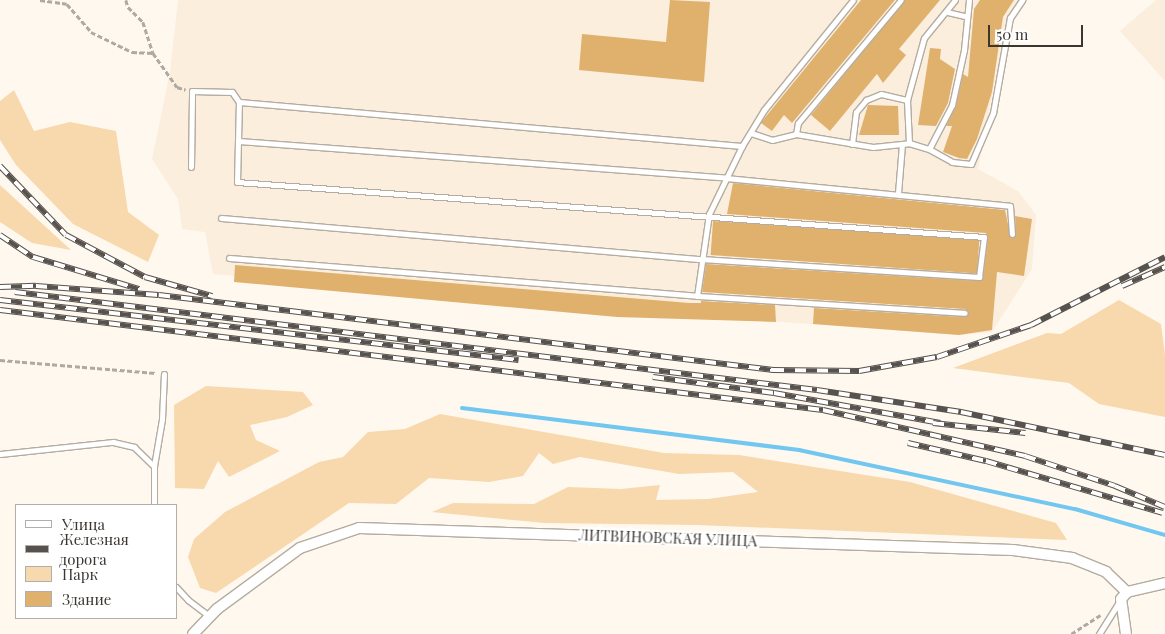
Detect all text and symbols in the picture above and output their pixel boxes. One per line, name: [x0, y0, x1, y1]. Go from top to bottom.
scale bar: [990, 15, 1085, 47]
text: 50 m: [996, 24, 1028, 44]
legend: [15, 504, 178, 619]
text: Улица: [62, 514, 105, 534]
street label: ЛИТВИНОВСКАЯ УЛИЦА: [578, 526, 758, 550]
text: Железная дорога: [59, 529, 129, 569]
text: Парк: [62, 564, 98, 584]
text: Здание: [62, 589, 111, 609]

